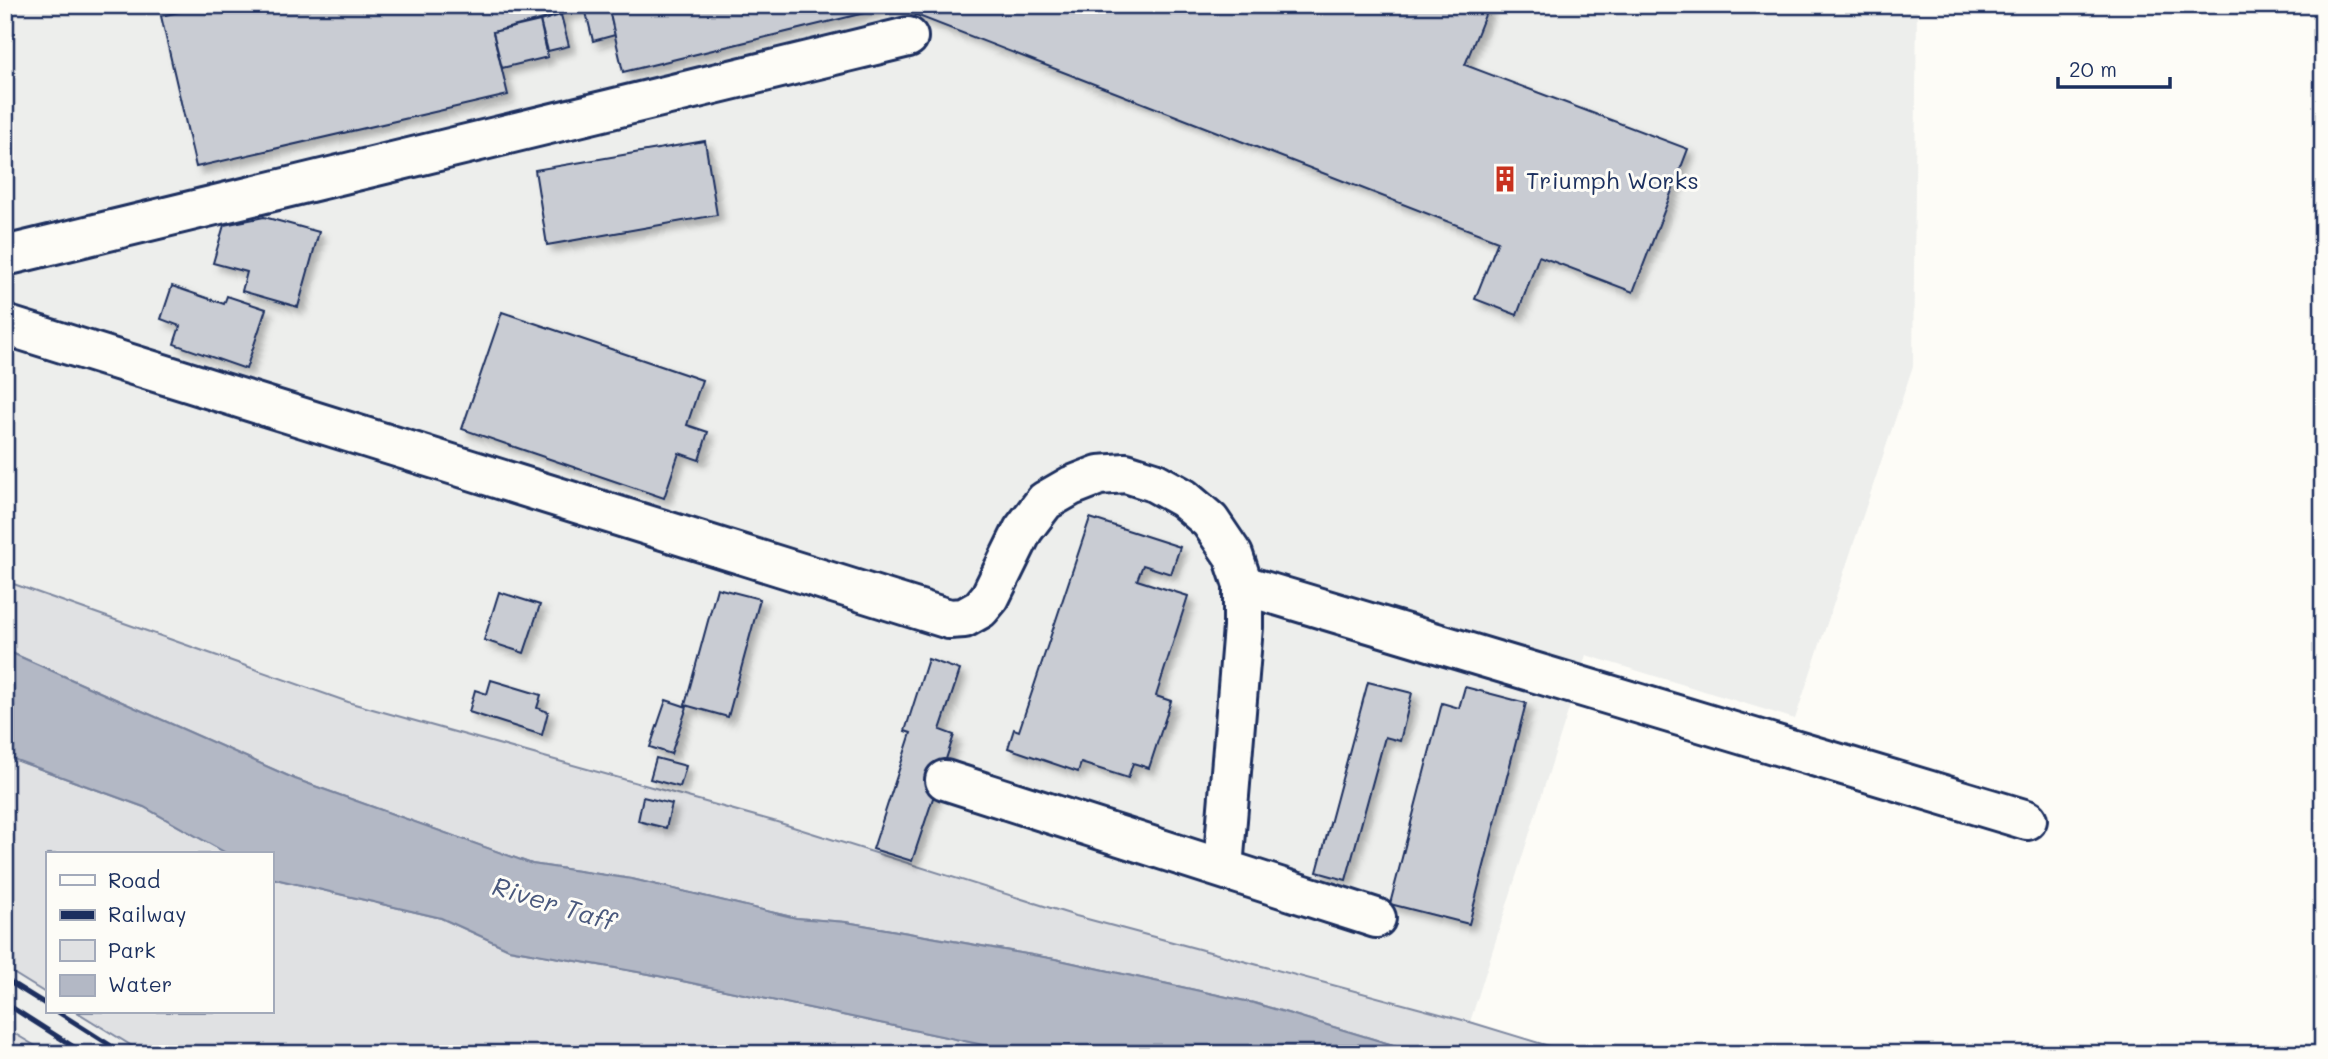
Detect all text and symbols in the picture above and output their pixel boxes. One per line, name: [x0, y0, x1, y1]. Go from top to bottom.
scale bar: [2058, 46, 2170, 90]
text: 20 m: [2069, 55, 2117, 82]
building icon: Triumph Works: [1490, 164, 1520, 194]
place label: Triumph Works: [1526, 164, 1699, 195]
legend: [46, 852, 273, 1014]
text: Road: [108, 866, 160, 893]
water label: River Taff: [488, 868, 622, 939]
text: Railway: [108, 900, 187, 927]
text: Park: [108, 936, 156, 963]
text: Water: [108, 970, 172, 997]

